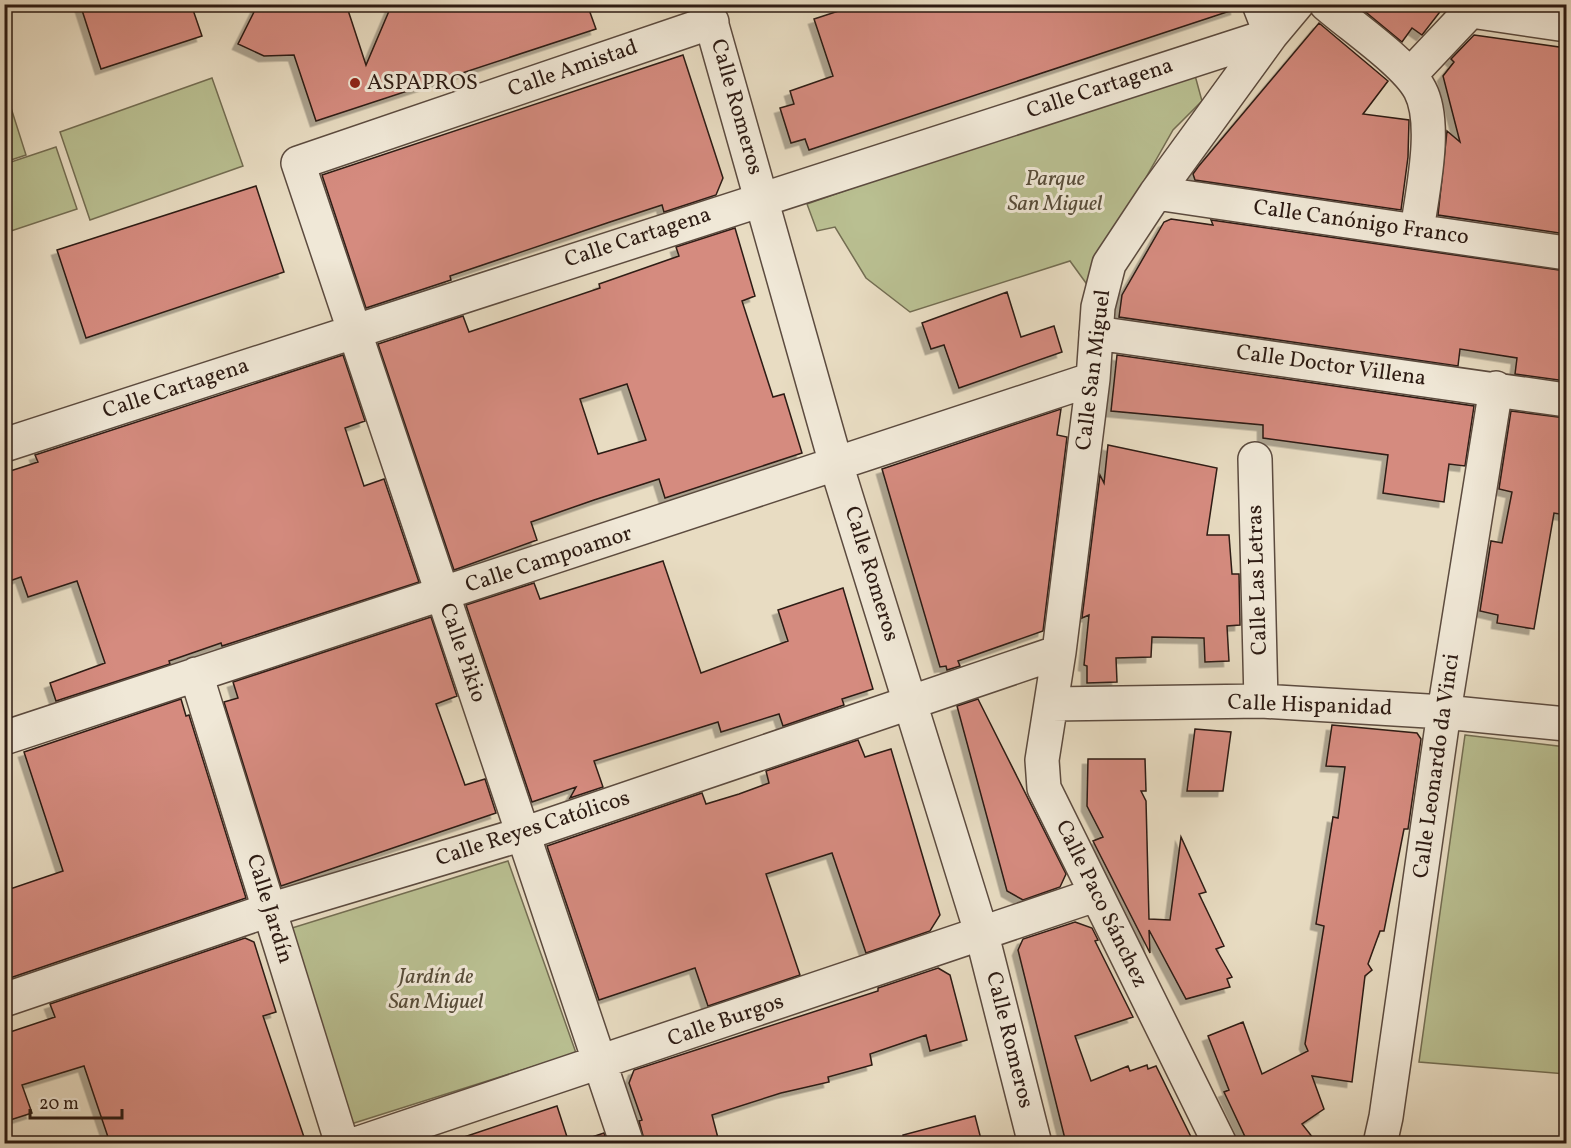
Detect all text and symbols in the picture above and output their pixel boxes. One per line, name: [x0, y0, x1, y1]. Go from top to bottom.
street label: Calle Amistad: [504, 32, 642, 106]
street label: Calle Romeros: [702, 36, 770, 178]
street label: Calle Cartagena: [1023, 51, 1177, 127]
place label: ASPAPROS: [367, 68, 478, 99]
marker: ASPAPROS: [348, 76, 362, 90]
park label: Parque San Miguel: [1007, 164, 1103, 220]
street label: Calle Canónigo Franco: [1251, 193, 1471, 253]
street label: Calle Cartagena: [561, 200, 715, 276]
street label: Calle San Miguel: [1069, 288, 1119, 452]
street label: Calle Doctor Villena: [1234, 337, 1428, 395]
street label: Calle Cartagena: [99, 351, 253, 427]
street label: Calle Romeros: [836, 503, 906, 645]
street label: Calle Las Letras: [1240, 504, 1276, 656]
street label: Calle Campoamor: [462, 518, 636, 602]
street label: Calle Pikio: [431, 599, 493, 707]
street label: Calle Leonardo da Vinci: [1406, 652, 1468, 880]
street label: Calle Hispanidad: [1227, 688, 1393, 724]
street label: Calle Reyes Católicos: [432, 783, 634, 875]
street label: Calle Paco Sánchez: [1047, 815, 1155, 993]
street label: Calle Jardín: [238, 850, 300, 968]
park label: Jardín de San Miguel: [388, 962, 484, 1018]
street label: Calle Romeros: [977, 968, 1041, 1112]
street label: Calle Burgos: [664, 987, 788, 1055]
scale bar: [30, 1082, 122, 1120]
text: 20 m: [39, 1092, 79, 1117]

